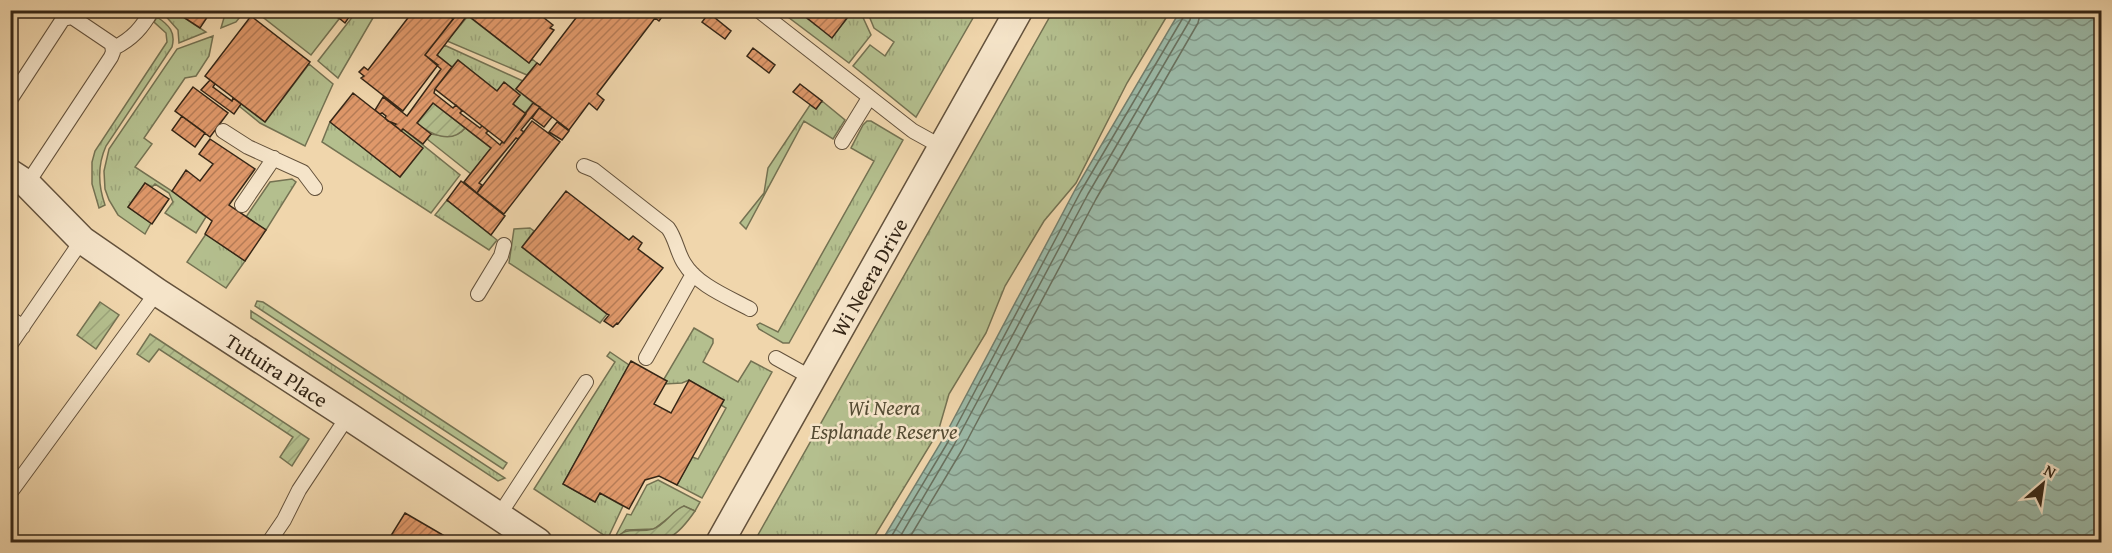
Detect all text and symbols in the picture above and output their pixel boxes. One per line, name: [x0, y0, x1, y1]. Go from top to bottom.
street label: Wi Neera Drive: [823, 212, 915, 342]
street label: Tutuira Place: [219, 325, 335, 415]
park label: Wi Neera Esplanade Reserve: [810, 392, 957, 447]
north arrow: [2013, 454, 2073, 514]
text: N: [2040, 458, 2061, 484]

